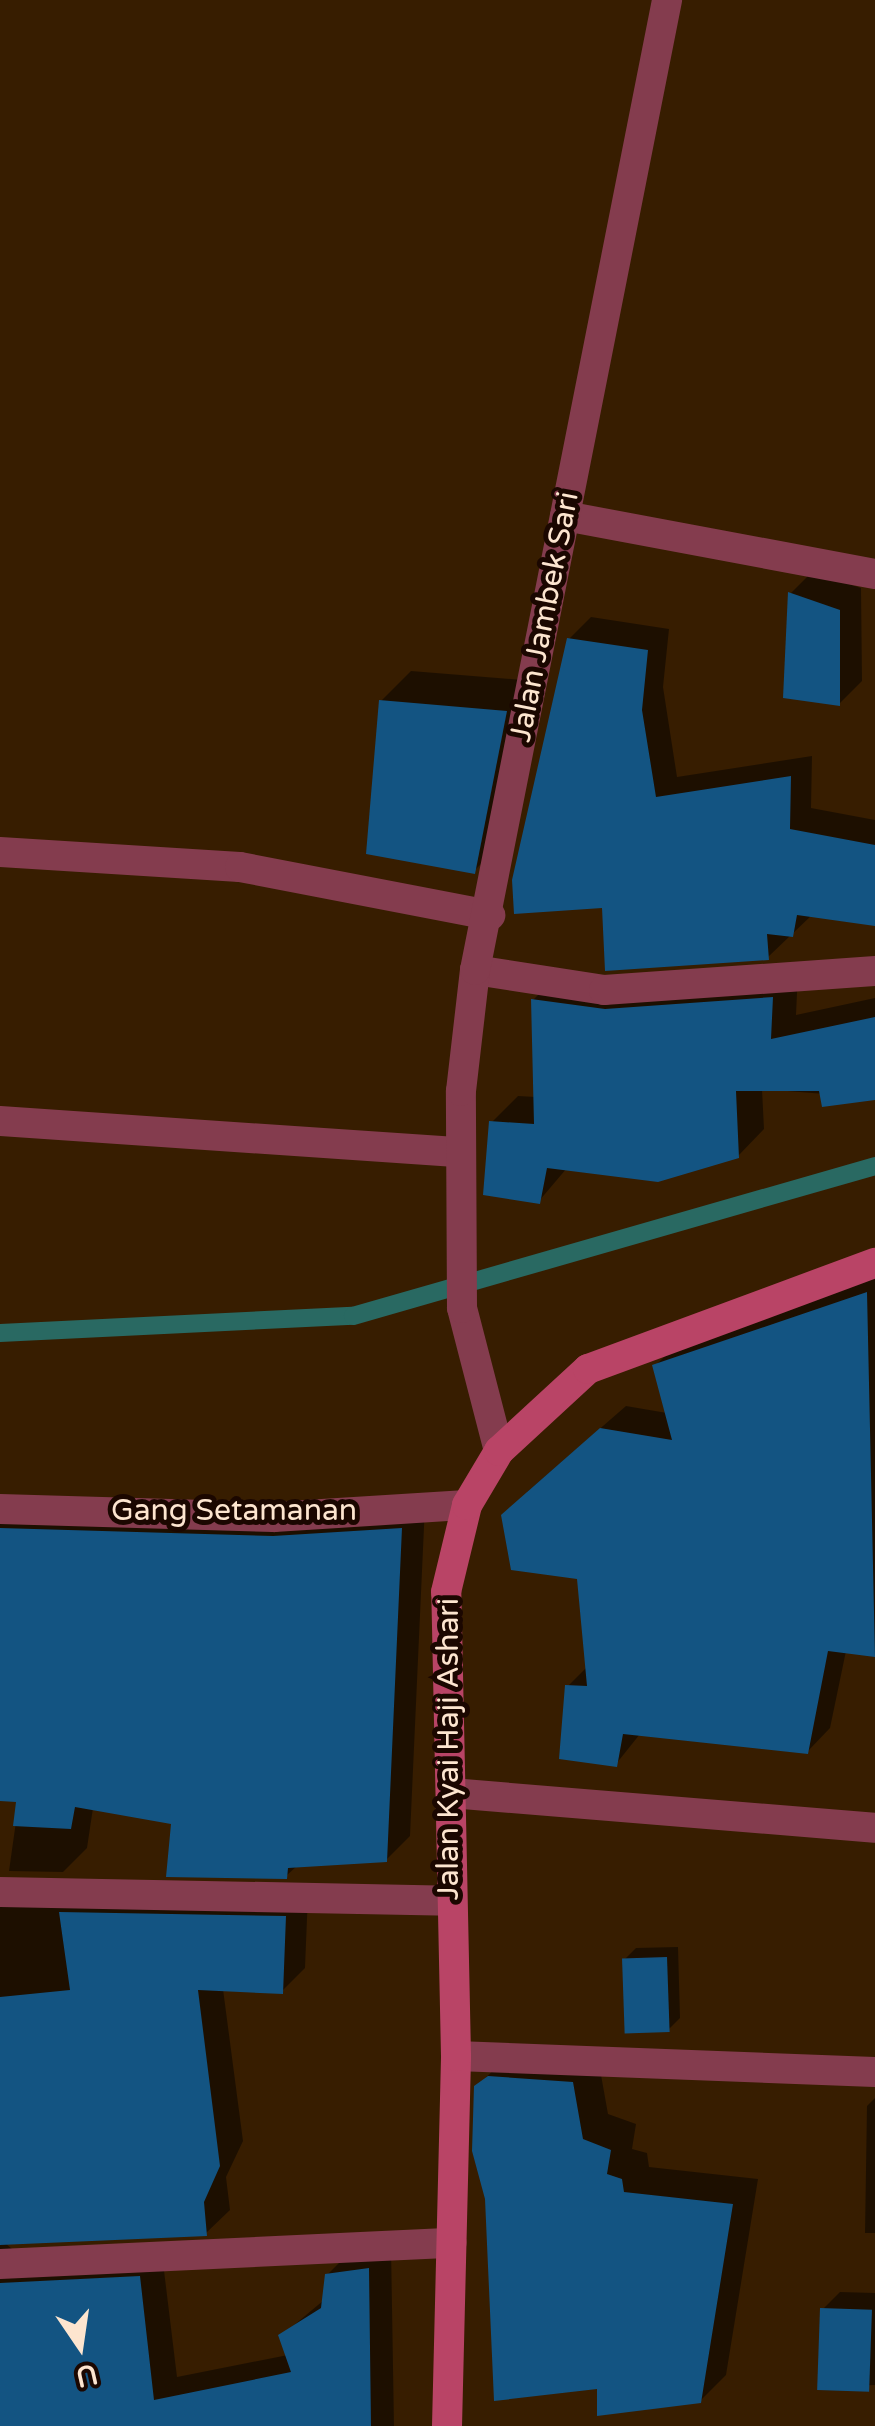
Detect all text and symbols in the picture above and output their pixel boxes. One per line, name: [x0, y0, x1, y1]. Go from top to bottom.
street label: Jalan Jambek Sari: [503, 489, 587, 745]
street label: Gang Setamanan: [111, 1493, 357, 1529]
street label: Jalan Kyai Haji Ashari: [431, 1598, 467, 1900]
north arrow: [30, 2296, 130, 2396]
text: U: [73, 2356, 101, 2394]

